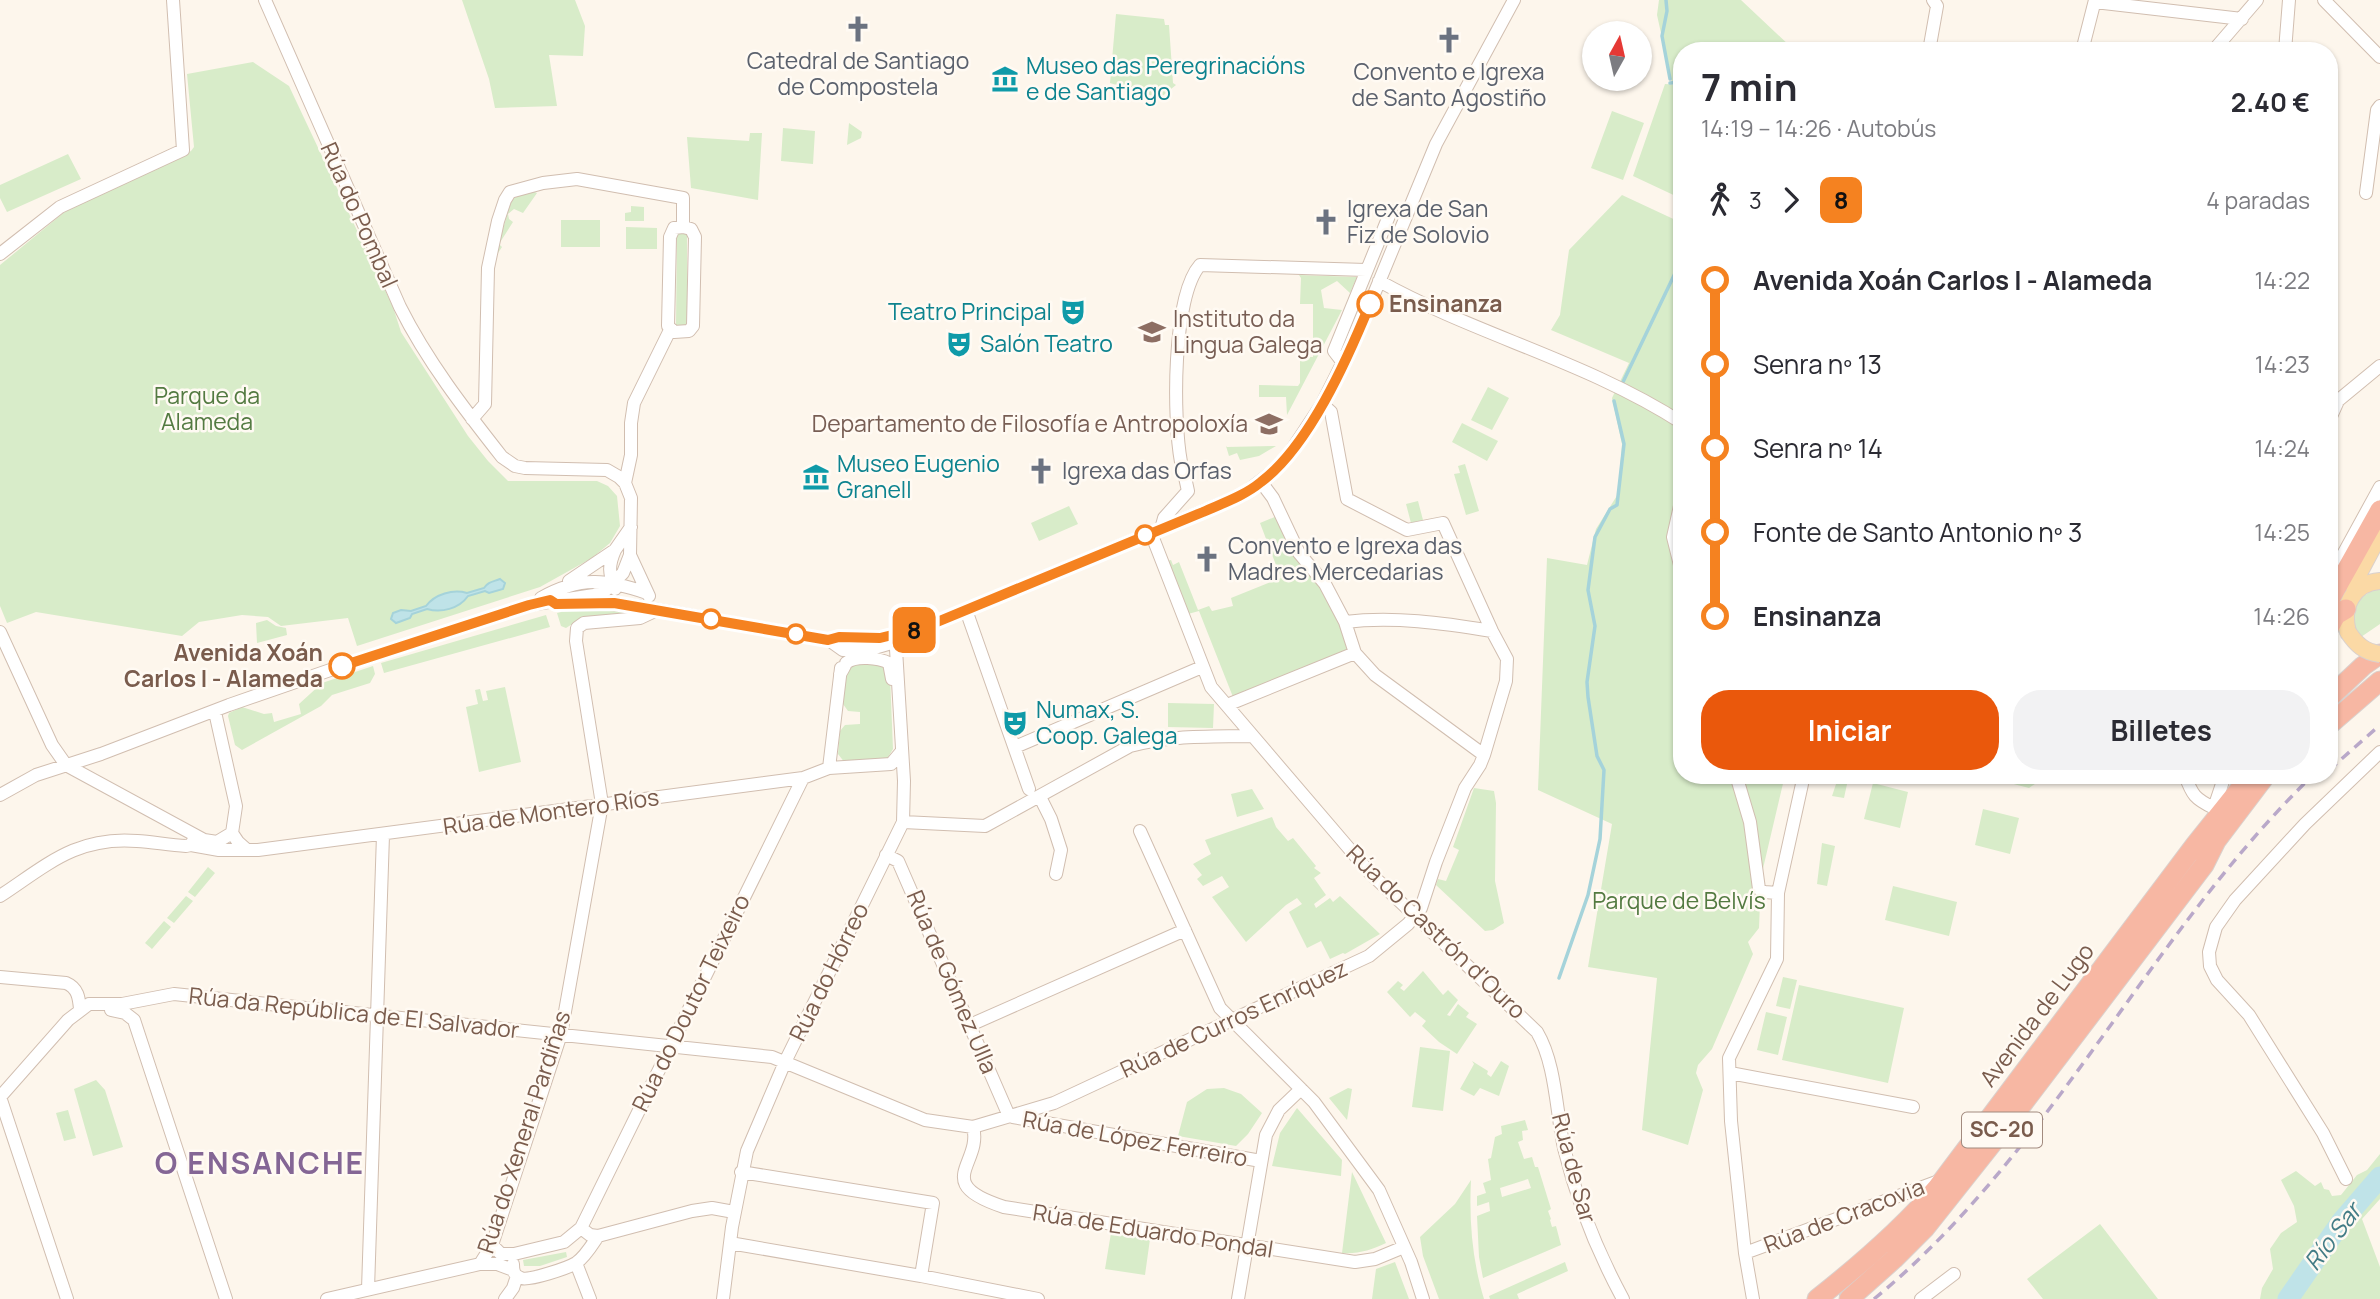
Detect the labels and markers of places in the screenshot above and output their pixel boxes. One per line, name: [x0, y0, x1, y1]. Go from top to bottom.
church icon: Catedral de Santiago de Compostela: [843, 14, 873, 44]
church icon: Convento e Igrexa de Santo Agostiño: [1434, 25, 1464, 55]
place label: Catedral de Santiago de Compostela: [747, 44, 969, 102]
place label: Museo das Peregrinacións e de Santiago: [1026, 49, 1305, 107]
place label: Convento e Igrexa de Santo Agostiño: [1352, 55, 1546, 113]
museum icon: Museo das Peregrinacións e de Santiago: [990, 64, 1020, 94]
place label: Igrexa de San Fiz de Solovio: [1347, 192, 1489, 250]
church icon: Igrexa de San Fiz de Solovio: [1311, 207, 1341, 237]
place label: Ensinanza: [1389, 287, 1503, 319]
marker: Ensinanza: [1357, 291, 1383, 317]
place label: Teatro Principal: [888, 295, 1052, 327]
theatre icon: Teatro Principal: [1058, 297, 1088, 327]
place label: Instituto da Lingua Galega: [1173, 302, 1323, 360]
school or university icon: Instituto da Lingua Galega: [1137, 317, 1167, 347]
place label: Salón Teatro: [980, 327, 1113, 359]
theatre icon: Salón Teatro: [944, 329, 974, 359]
place label: Departamento de Filosofía e Antropoloxía: [812, 407, 1248, 439]
school or university icon: Departamento de Filosofía e Antropoloxía: [1254, 409, 1284, 439]
place label: Museo Eugenio Granell: [837, 447, 1000, 505]
place label: Igrexa das Orfas: [1062, 454, 1232, 486]
church icon: Igrexa das Orfas: [1026, 456, 1056, 486]
museum icon: Museo Eugenio Granell: [801, 462, 831, 492]
unlabelled marker: [1135, 525, 1155, 545]
place label: Convento e Igrexa das Madres Mercedarias: [1228, 529, 1462, 587]
church icon: Convento e Igrexa das Madres Mercedarias: [1192, 544, 1222, 574]
unlabelled marker: [701, 609, 721, 629]
unlabelled marker: [786, 624, 806, 644]
place label: Avenida Xoán Carlos I - Alameda: [124, 636, 323, 694]
marker: Avenida Xoán Carlos I - Alameda: [329, 653, 355, 679]
place label: Numax, S. Coop. Galega: [1036, 693, 1177, 751]
theatre icon: Numax, S. Coop. Galega: [1000, 708, 1030, 738]

